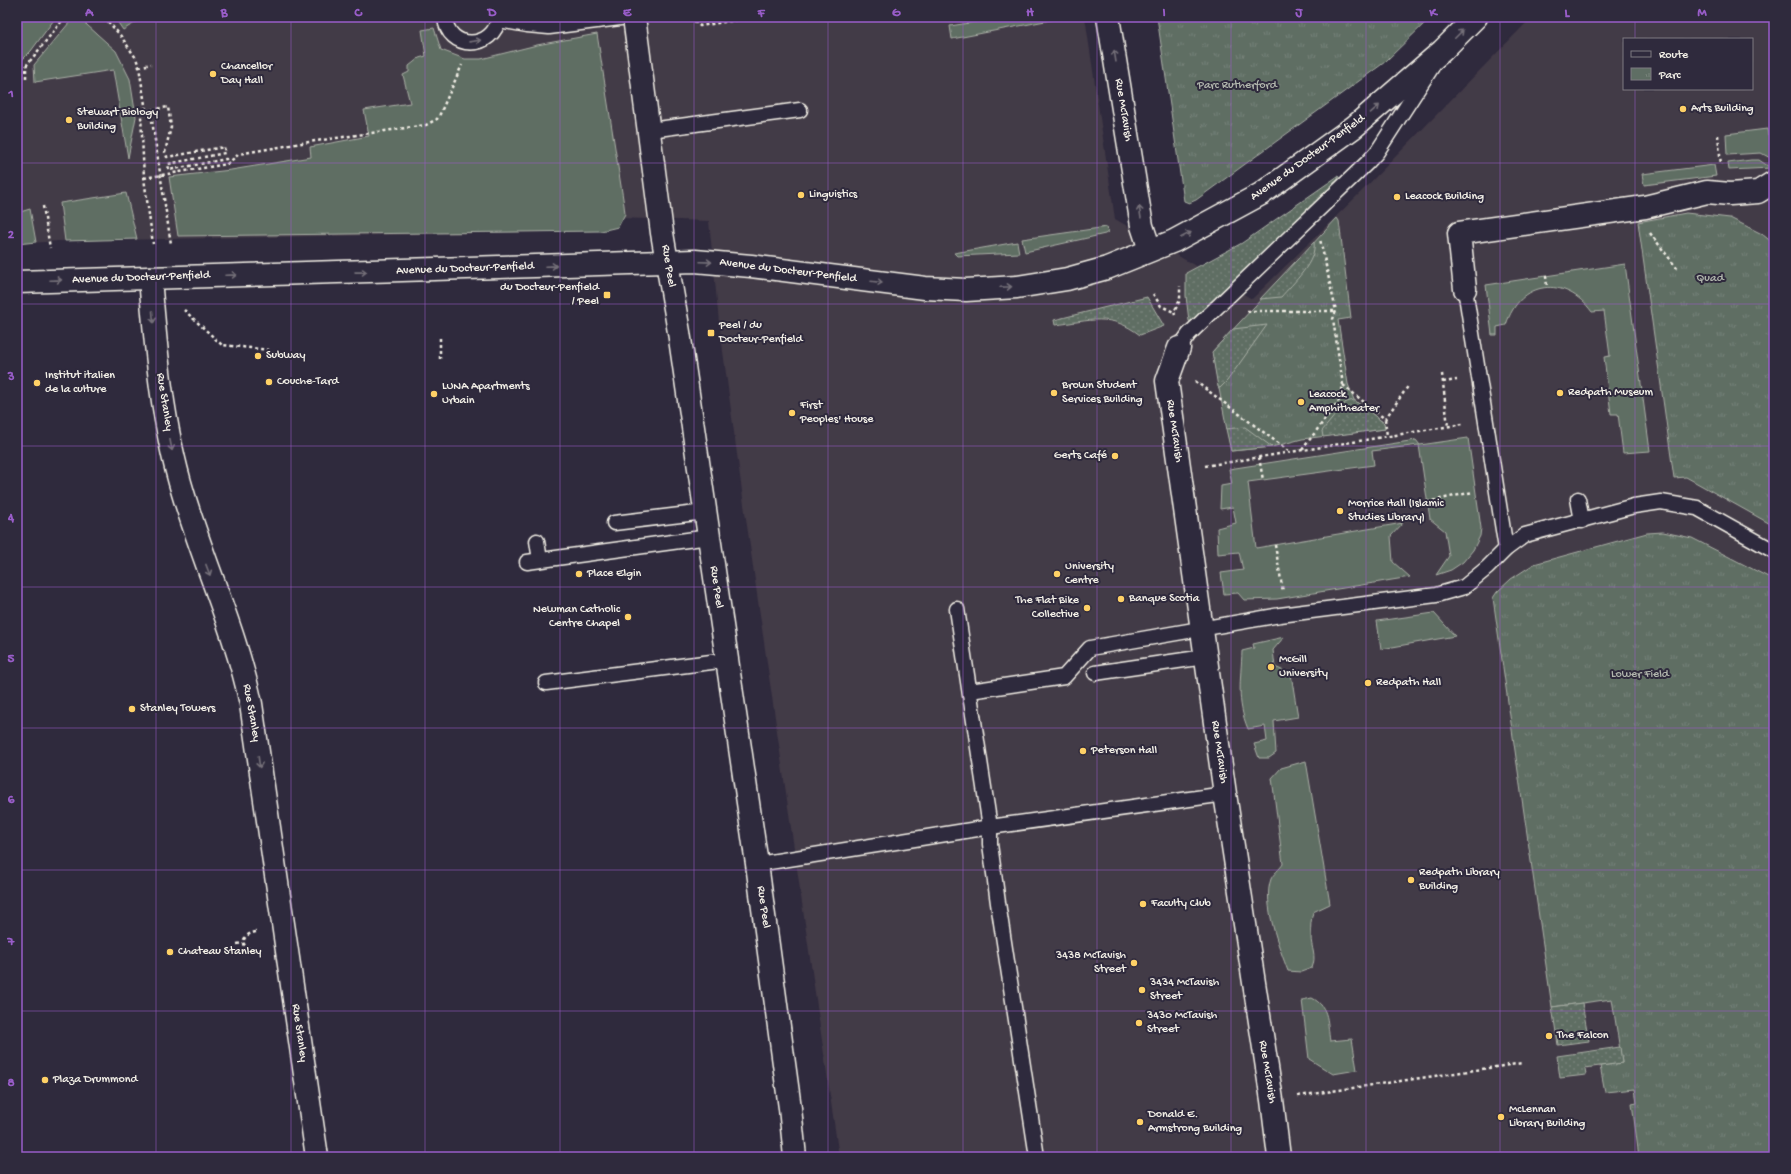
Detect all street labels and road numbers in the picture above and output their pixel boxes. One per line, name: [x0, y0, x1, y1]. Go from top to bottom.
street label: Rue McTavish: [1111, 78, 1135, 143]
street label: Avenue du Docteur-Penfield: [1248, 111, 1369, 204]
street label: Rue Peel: [658, 244, 678, 288]
street label: Avenue du Docteur-Penfield: [719, 256, 858, 286]
street label: Avenue du Docteur-Penfield: [396, 260, 535, 278]
street label: Avenue du Docteur-Penfield: [72, 269, 211, 287]
street label: Rue Stanley: [153, 372, 176, 432]
street label: Rue McTavish: [1163, 399, 1185, 464]
street label: Rue Peel: [706, 565, 726, 609]
street label: Rue Stanley: [239, 683, 263, 743]
street label: Rue McTavish: [1208, 720, 1230, 785]
street label: Rue Peel: [753, 885, 773, 929]
street label: Rue Stanley: [288, 1003, 310, 1063]
street label: Rue McTavish: [1255, 1040, 1279, 1105]

